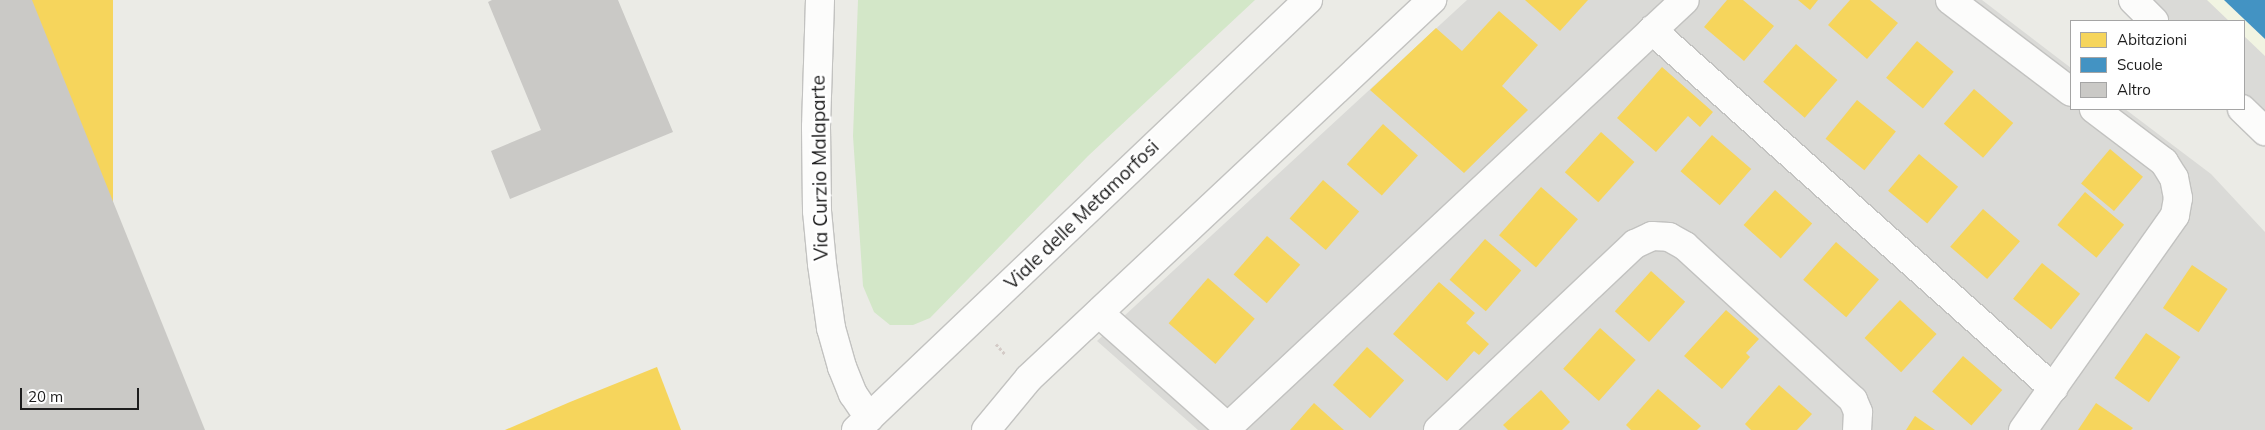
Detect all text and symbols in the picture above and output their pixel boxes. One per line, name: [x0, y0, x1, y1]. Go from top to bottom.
legend: [2070, 20, 2245, 110]
text: Abitazioni: [2117, 30, 2187, 49]
text: Scuole: [2117, 55, 2163, 74]
street label: Via Curzio Malaparte: [807, 75, 833, 261]
text: Altro: [2117, 80, 2151, 99]
street label: Viale delle Metamorfosi: [1000, 135, 1164, 295]
scale bar: [22, 378, 141, 410]
text: 20 m: [28, 387, 63, 406]

